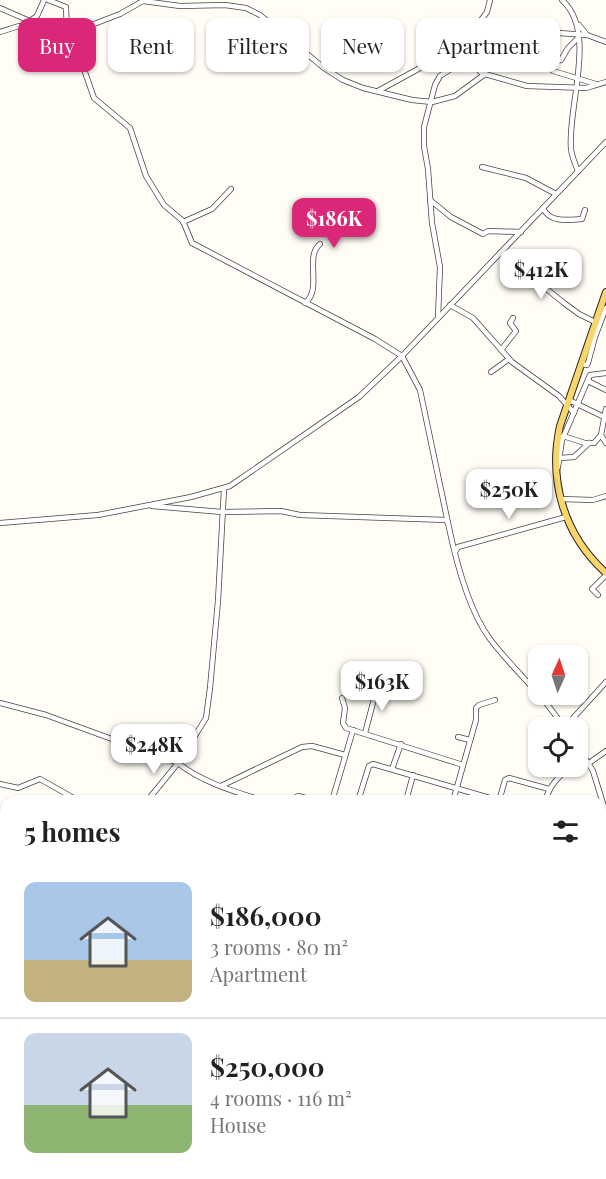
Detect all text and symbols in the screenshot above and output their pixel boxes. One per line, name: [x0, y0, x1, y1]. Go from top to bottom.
chip: Buy: [18, 18, 96, 72]
chip: Rent: [108, 18, 194, 72]
chip: Filters: [206, 18, 309, 72]
chip: New: [321, 18, 404, 72]
chip: Apartment: [416, 18, 560, 72]
pin: $186K: [292, 198, 376, 249]
text: $186K: [306, 204, 362, 231]
pin: $412K: [499, 249, 583, 300]
text: $412K: [514, 255, 568, 282]
pin: $250K: [467, 469, 551, 520]
text: $250K: [480, 475, 538, 502]
north arrow: [528, 645, 588, 705]
map controls: [528, 645, 588, 777]
pin: $163K: [340, 661, 424, 712]
text: $163K: [355, 667, 409, 694]
button: locate: [528, 717, 588, 777]
pin: $248K: [112, 724, 196, 775]
text: $248K: [125, 730, 183, 757]
text: 5 homes: [24, 814, 120, 849]
icon: filters: [549, 815, 582, 848]
text: $186,000: [210, 898, 321, 933]
icon: home: [72, 906, 144, 978]
text: 3 rooms · 80 m²: [210, 933, 348, 960]
text: Apartment: [210, 960, 307, 987]
text: $250,000: [210, 1049, 325, 1084]
icon: home: [72, 1057, 144, 1129]
text: 4 rooms · 116 m²: [210, 1084, 352, 1111]
text: House: [210, 1111, 266, 1138]

